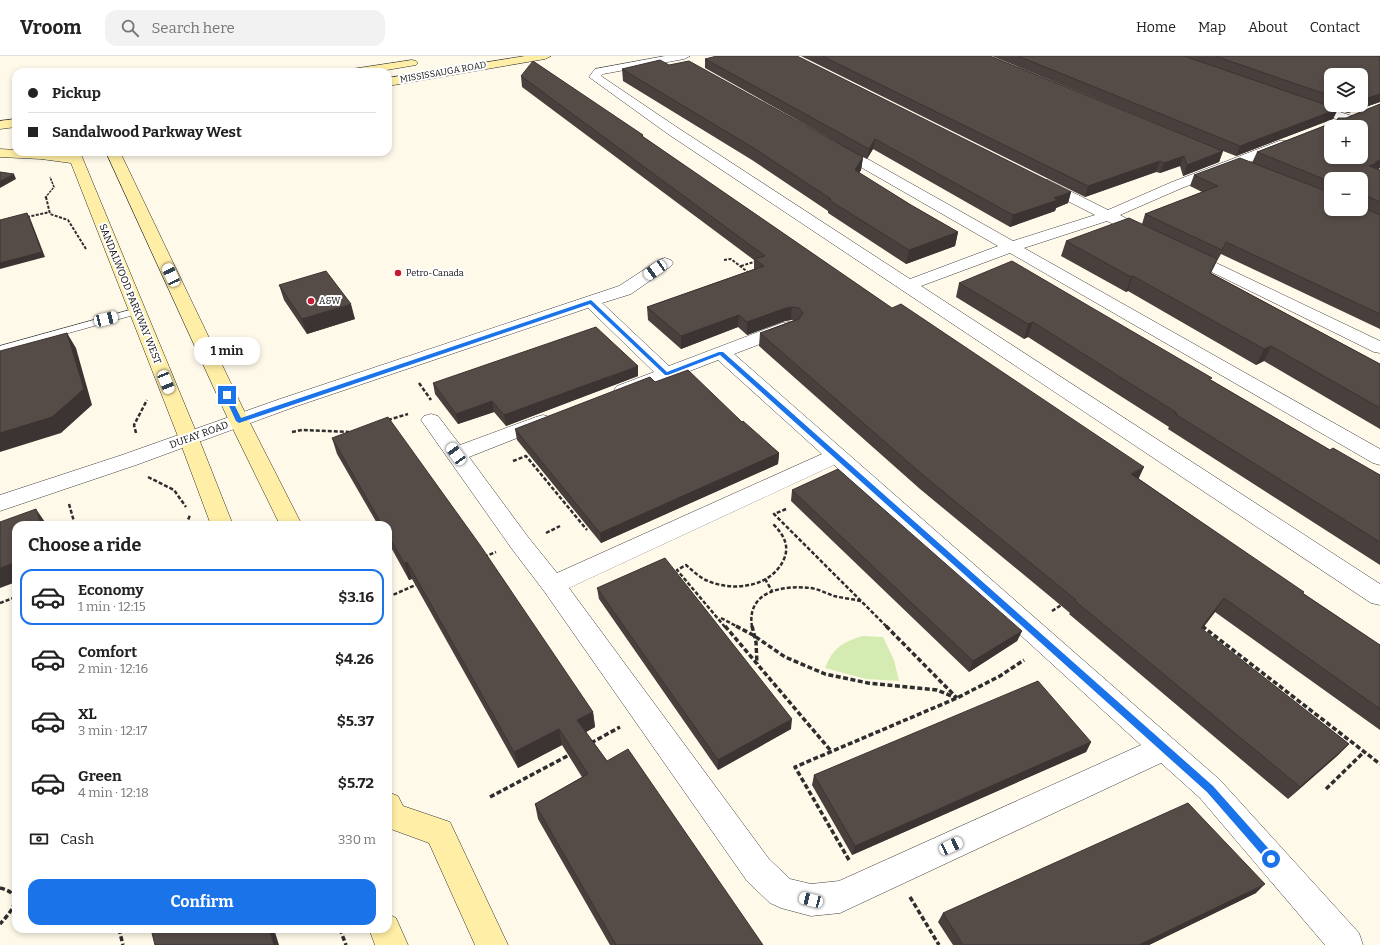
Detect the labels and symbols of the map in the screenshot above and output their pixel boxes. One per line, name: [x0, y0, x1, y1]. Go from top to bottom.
street label: MISSISSAUGA ROAD: [399, 59, 487, 85]
street label: SANDALWOOD PARKWAY WEST: [96, 222, 164, 366]
car: [642, 258, 668, 282]
car: [160, 262, 182, 288]
marker: Petro-Canada: [393, 268, 403, 278]
place label: Petro-Canada: [406, 268, 464, 278]
marker: A&W: [306, 296, 316, 306]
place label: A&W: [319, 296, 341, 306]
car: [93, 310, 119, 328]
callout: 1 min: [194, 337, 260, 365]
car: [156, 369, 176, 395]
route end: [218, 386, 236, 404]
street label: DUFAY ROAD: [168, 419, 230, 451]
car: [444, 441, 468, 467]
car: [938, 835, 964, 857]
route start: [1262, 850, 1280, 868]
car: [798, 891, 824, 909]

